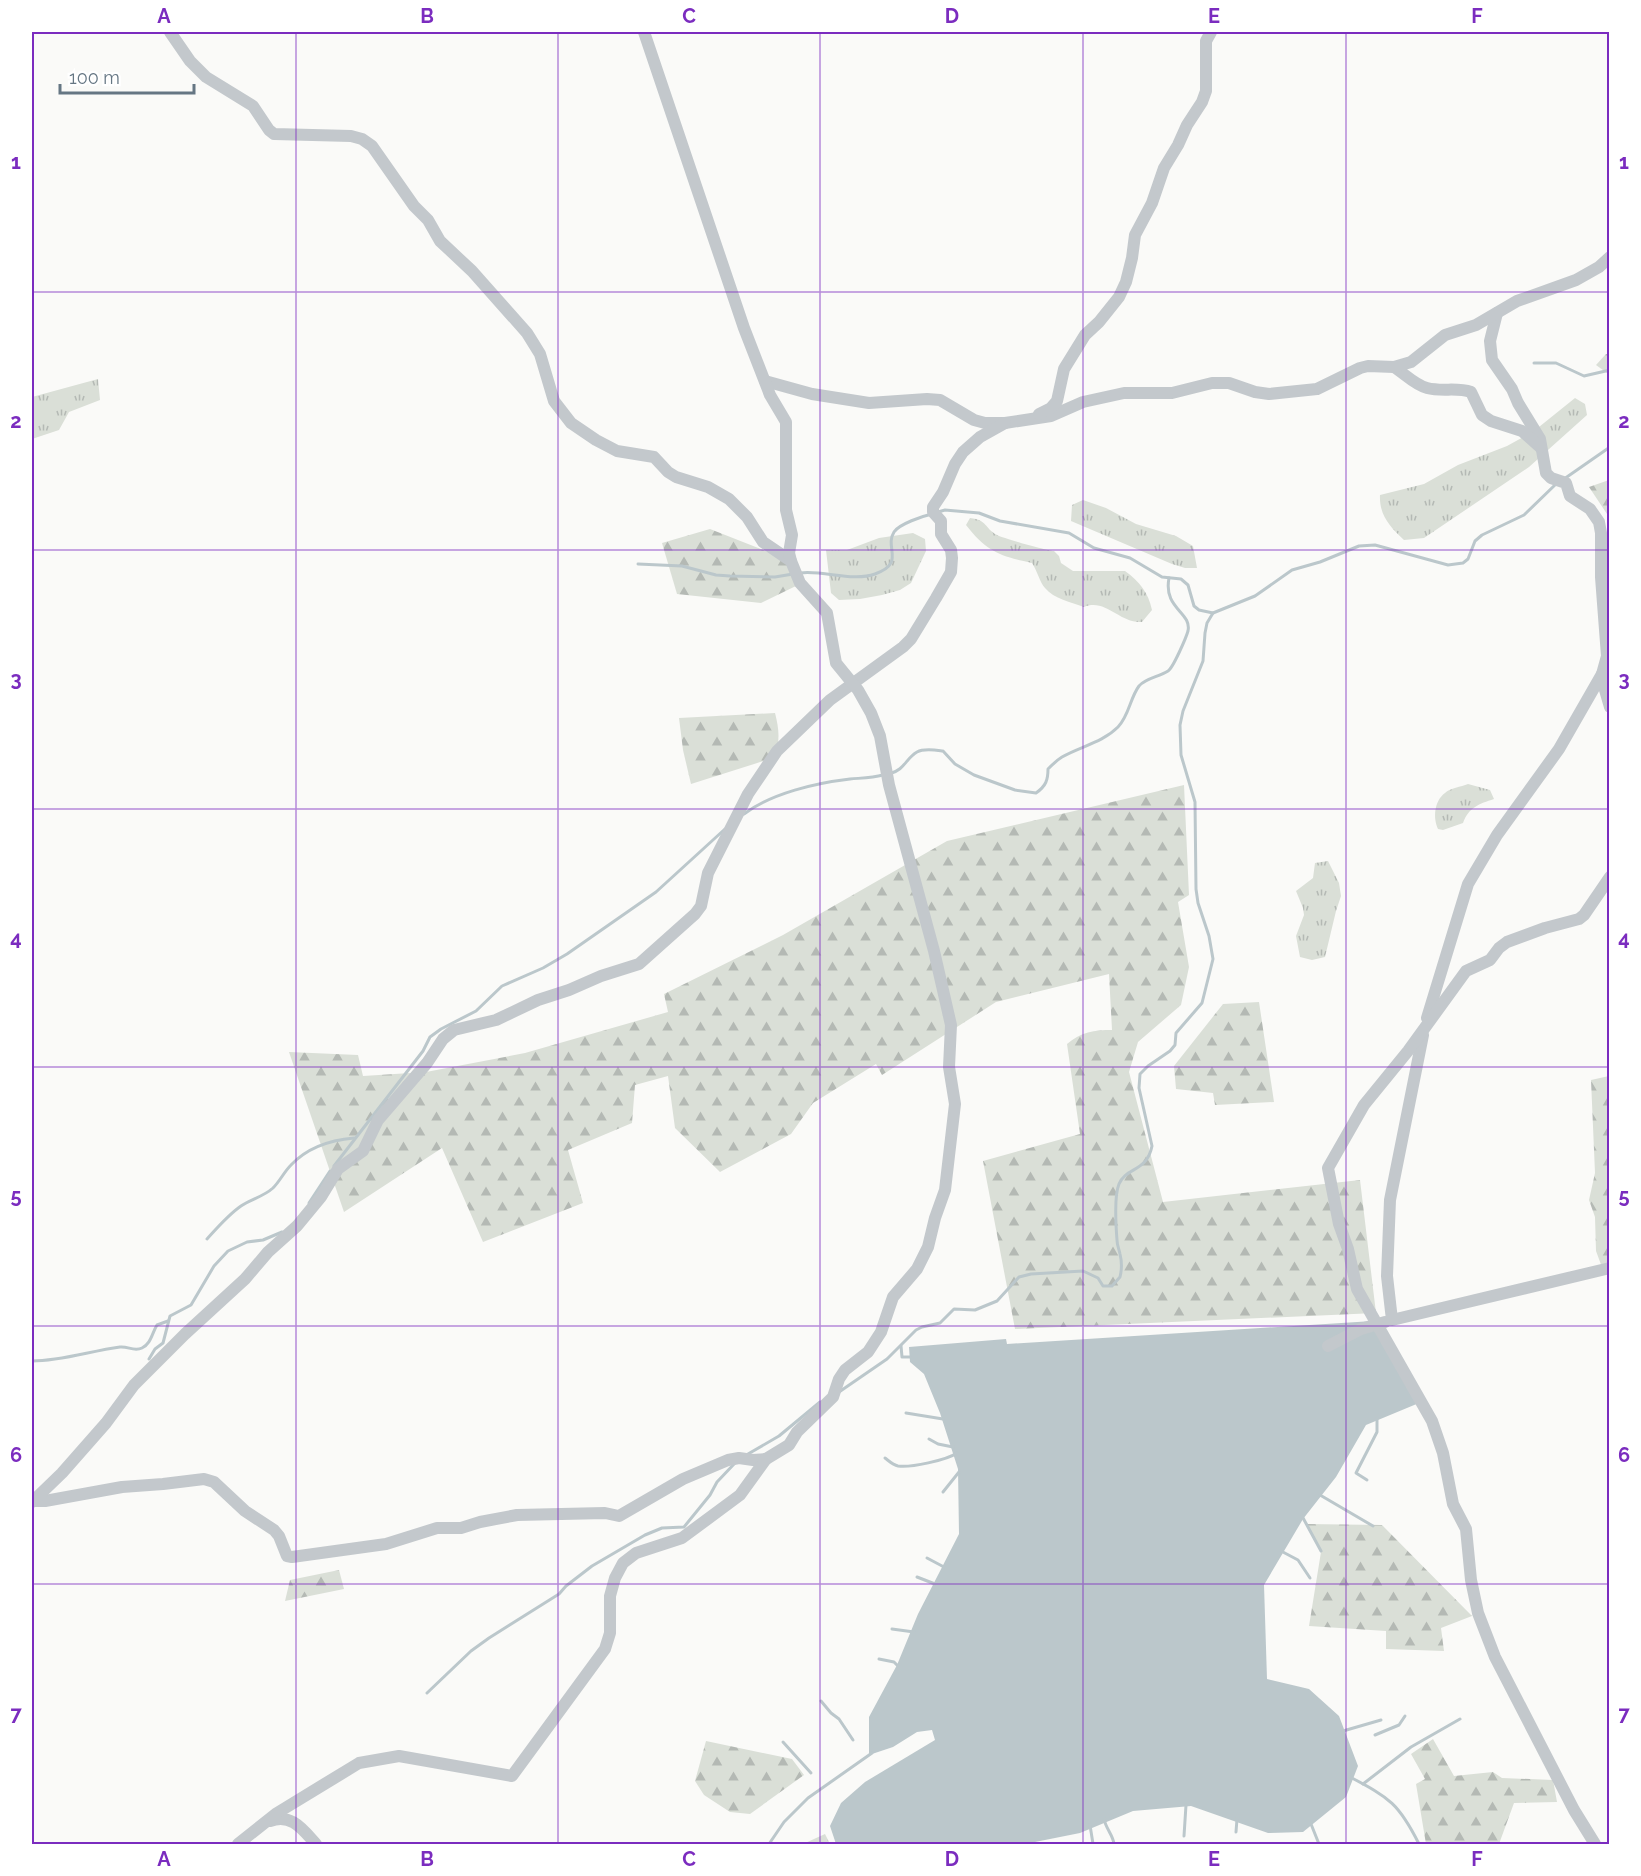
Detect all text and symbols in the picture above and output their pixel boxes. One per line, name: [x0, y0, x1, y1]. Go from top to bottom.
text: A: [157, 4, 171, 28]
text: B: [420, 4, 434, 28]
text: C: [682, 4, 696, 28]
text: D: [945, 4, 959, 28]
text: E: [1208, 4, 1220, 28]
text: F: [1471, 4, 1483, 28]
scale bar: [60, 57, 194, 95]
text: 100 m: [69, 67, 120, 88]
text: 1: [11, 150, 21, 174]
text: 1: [1619, 150, 1629, 174]
text: 2: [10, 409, 22, 433]
text: 2: [1618, 409, 1630, 433]
text: 3: [10, 667, 22, 691]
text: 3: [1618, 667, 1630, 691]
text: 4: [10, 926, 22, 950]
text: 4: [1618, 926, 1630, 950]
text: 5: [10, 1184, 22, 1208]
text: 5: [1618, 1184, 1630, 1208]
text: 6: [10, 1443, 22, 1467]
text: 6: [1618, 1443, 1630, 1467]
text: 7: [10, 1702, 22, 1726]
text: 7: [1618, 1702, 1630, 1726]
text: A: [157, 1847, 171, 1871]
text: B: [420, 1847, 434, 1871]
text: C: [682, 1847, 696, 1871]
text: D: [945, 1847, 959, 1871]
text: E: [1208, 1847, 1220, 1871]
text: F: [1471, 1847, 1483, 1871]

